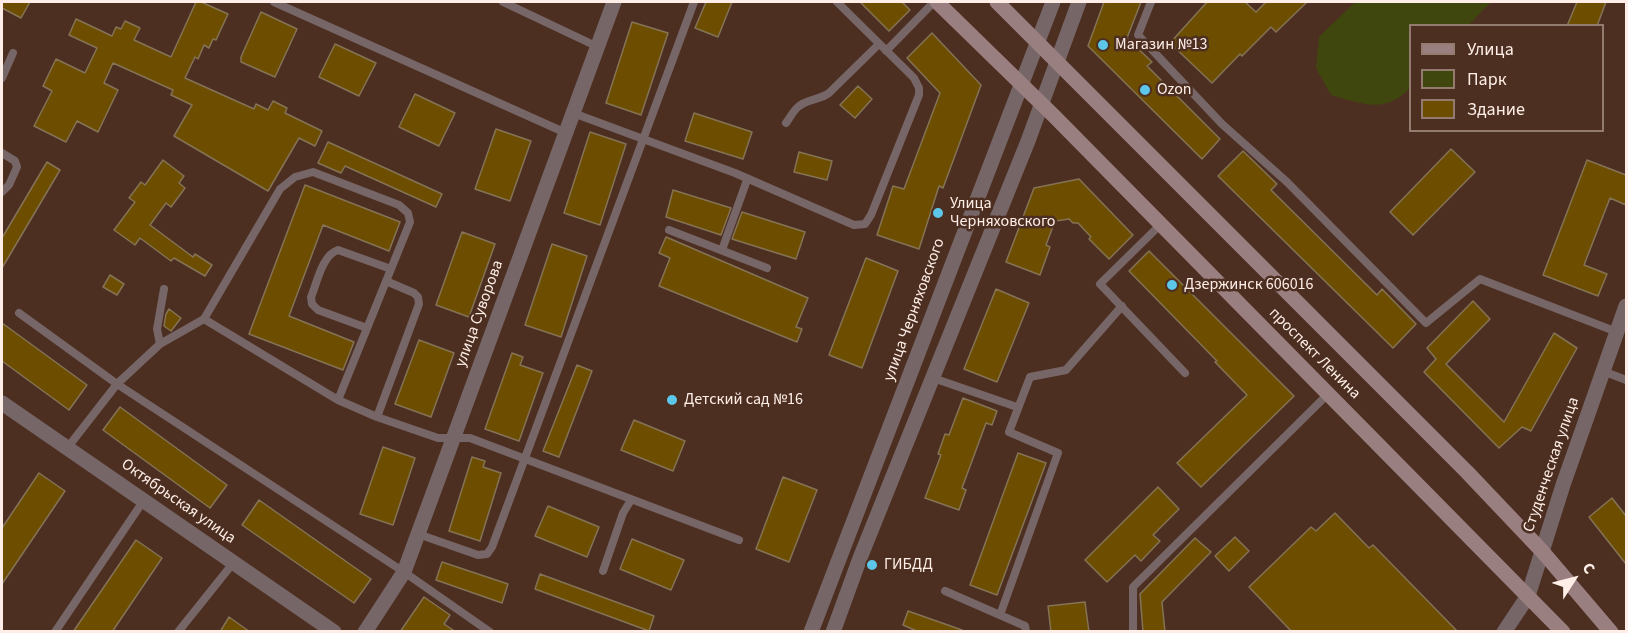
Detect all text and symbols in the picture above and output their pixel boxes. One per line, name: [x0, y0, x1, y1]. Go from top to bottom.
legend: [1409, 24, 1604, 132]
place label: Магазин №13: [1115, 35, 1208, 55]
text: Улица: [1467, 37, 1514, 62]
marker: Магазин №13: [1096, 38, 1110, 52]
text: Парк: [1467, 67, 1507, 92]
place label: Ozon: [1157, 80, 1192, 100]
marker: Ozon: [1138, 83, 1152, 97]
text: Здание: [1467, 97, 1525, 122]
place label: Улица Черняховского: [950, 194, 1055, 232]
marker: Улица Черняховского: [931, 206, 945, 220]
street label: улица Черняховского: [880, 236, 950, 384]
street label: улица Суворова: [452, 258, 508, 370]
place label: Дзержинск 606016: [1184, 275, 1313, 295]
marker: Дзержинск 606016: [1165, 278, 1179, 292]
street label: проспект Ленина: [1264, 304, 1364, 404]
place label: Детский сад №16: [684, 390, 803, 410]
marker: Детский сад №16: [665, 393, 679, 407]
street label: Студенческая улица: [1520, 395, 1584, 535]
street label: Октябрьская улица: [117, 455, 239, 549]
north arrow: [1544, 549, 1604, 609]
place label: ГИБДД: [884, 555, 933, 575]
marker: ГИБДД: [865, 558, 879, 572]
text: С: [1577, 558, 1600, 579]

